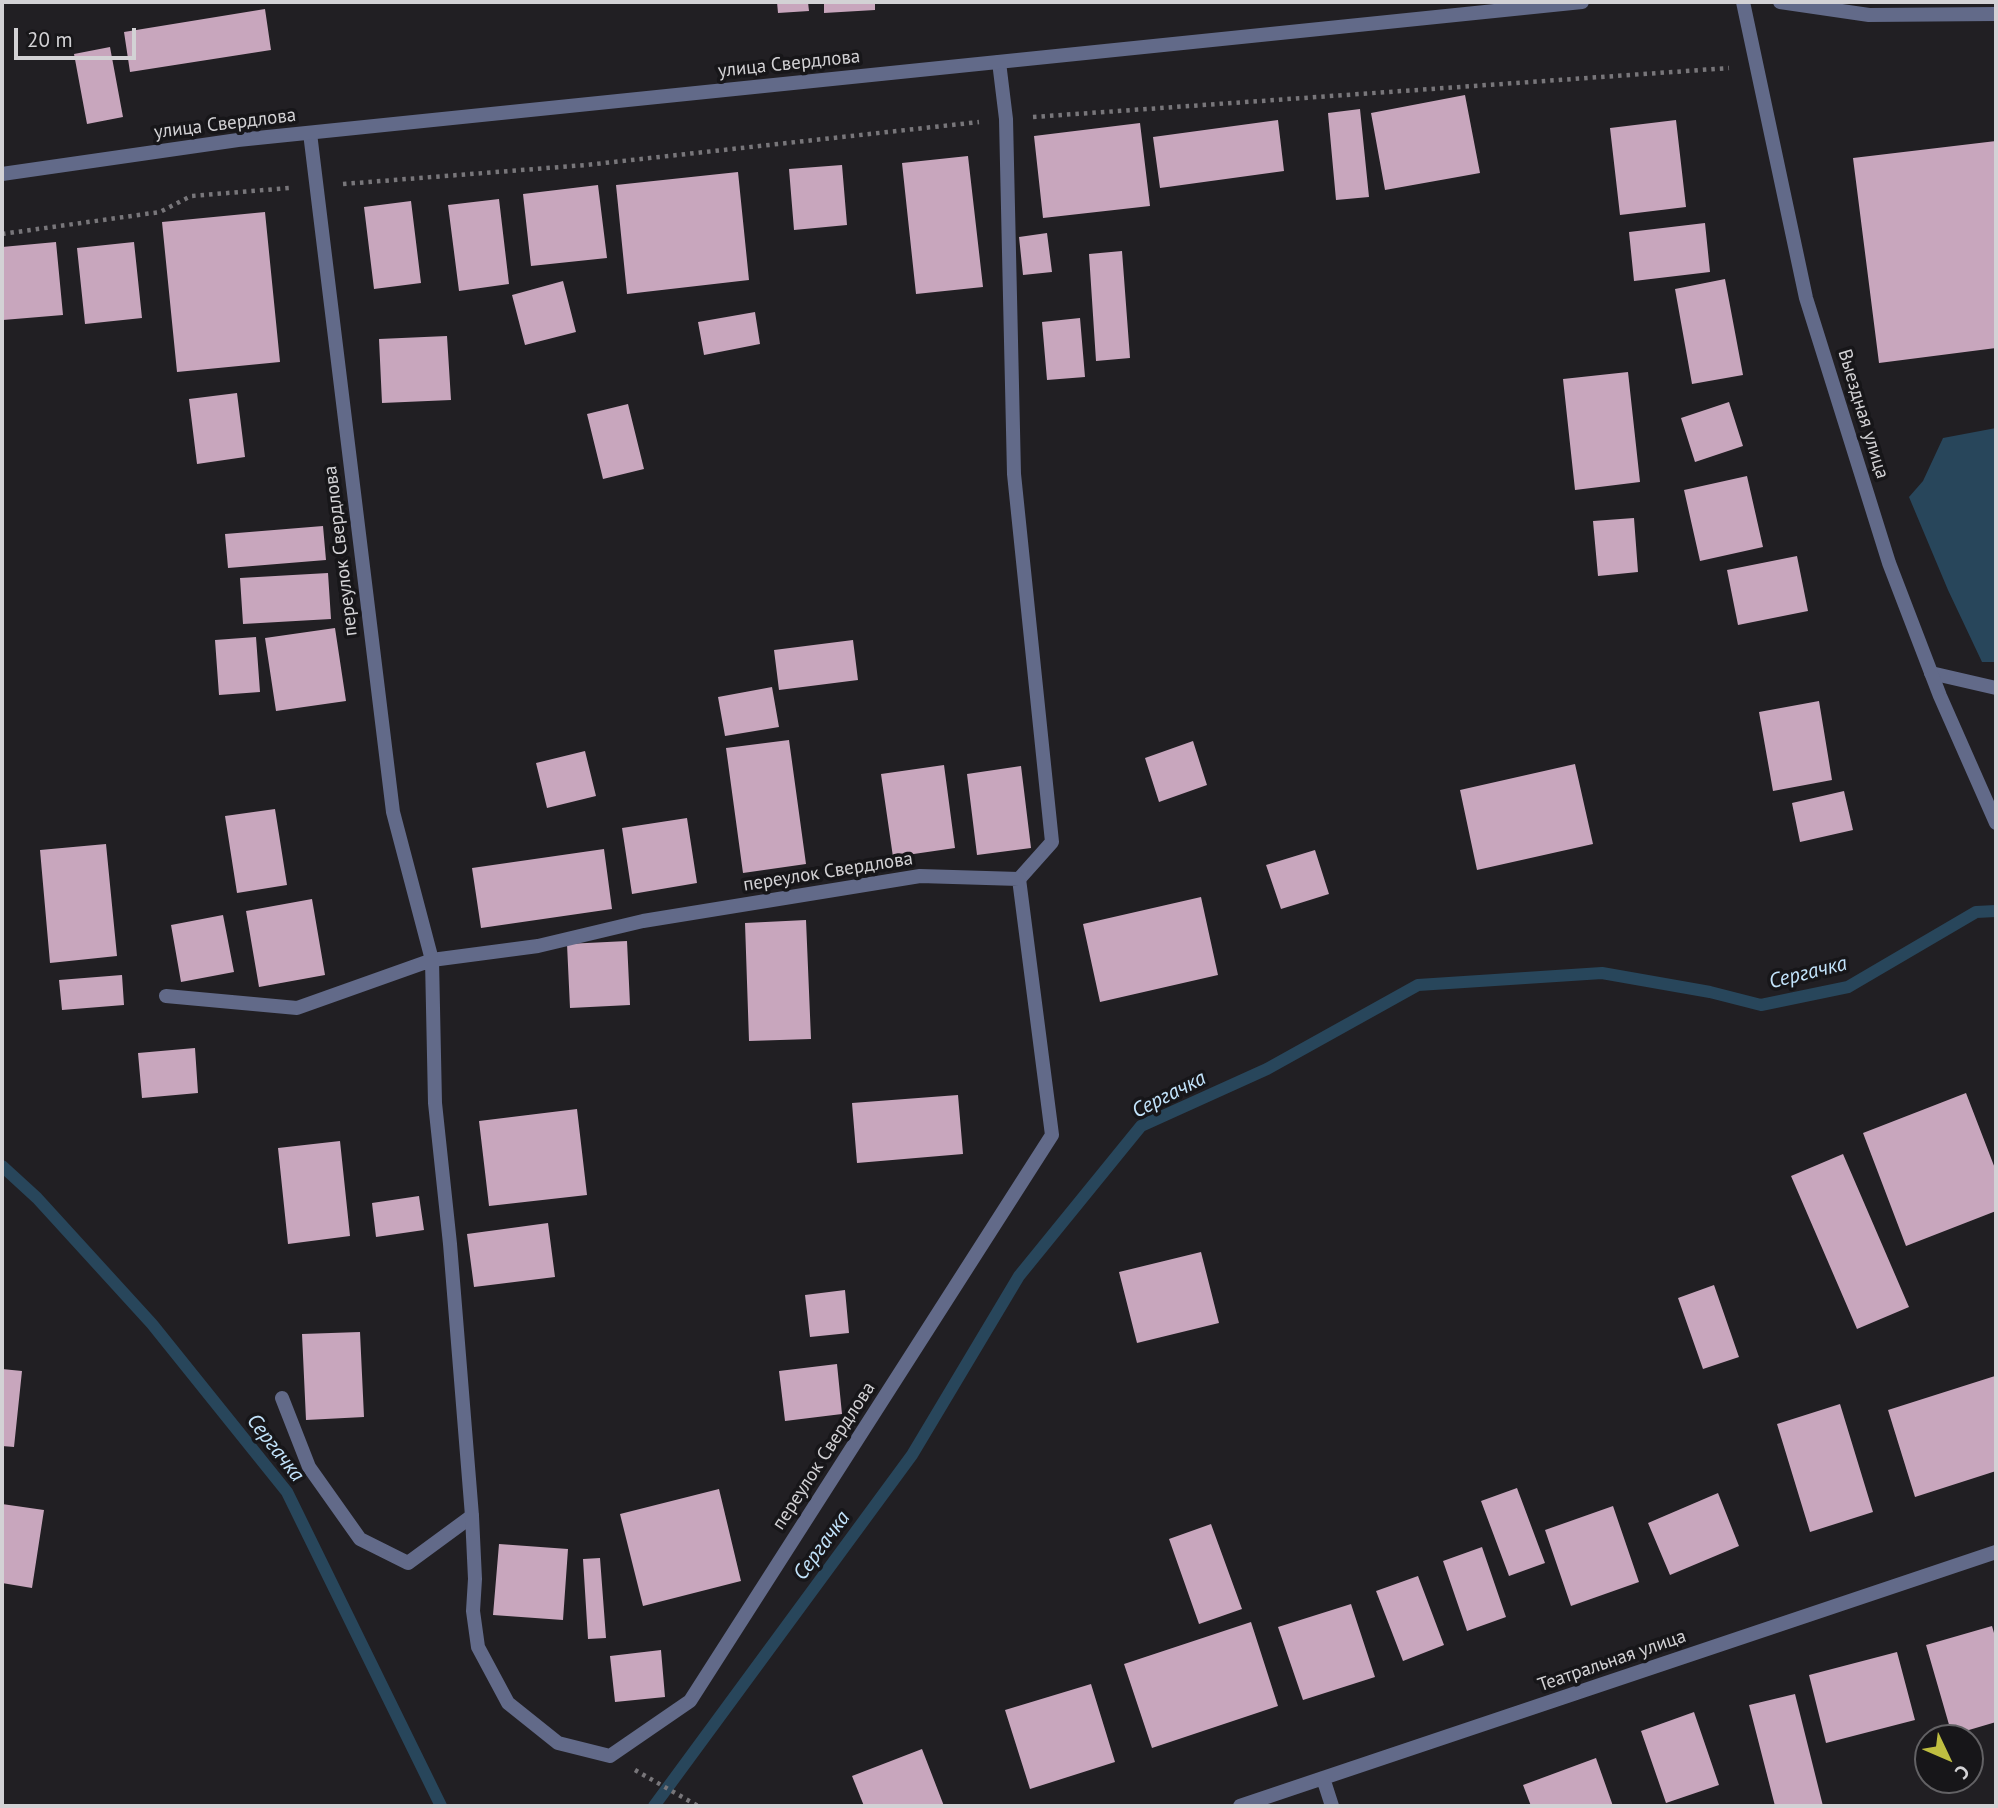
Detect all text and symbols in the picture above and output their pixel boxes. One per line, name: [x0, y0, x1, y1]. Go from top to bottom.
scale bar: [18, 14, 140, 58]
text: 20 m: [27, 26, 73, 53]
street label: улица Свердлова: [717, 45, 861, 83]
street label: улица Свердлова: [153, 104, 297, 144]
street label: Выездная улица: [1832, 347, 1894, 481]
street label: переулок Свердлова: [319, 464, 363, 638]
street label: переулок Свердлова: [741, 847, 915, 897]
water label: Сергачка: [1767, 951, 1849, 995]
water label: Сергачка: [1128, 1066, 1210, 1124]
street label: переулок Свердлова: [768, 1378, 880, 1534]
water label: Сергачка: [241, 1409, 309, 1487]
water label: Сергачка: [789, 1507, 855, 1585]
street label: Театральная улица: [1535, 1625, 1689, 1697]
north arrow: [1914, 1724, 1984, 1794]
text: С: [1950, 1760, 1975, 1784]

